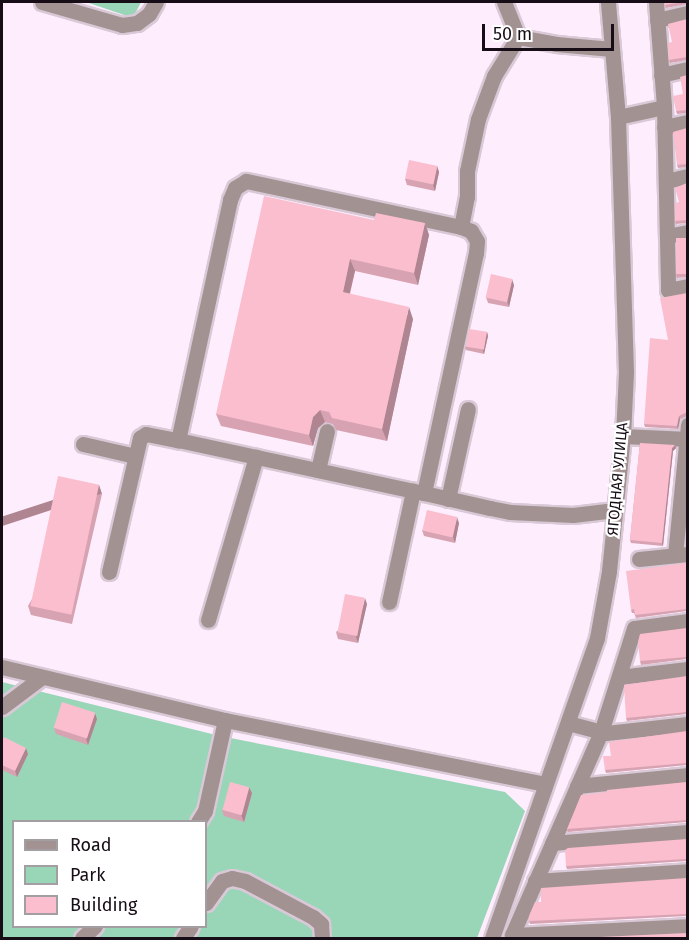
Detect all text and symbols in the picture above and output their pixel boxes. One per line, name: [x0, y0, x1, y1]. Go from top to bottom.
scale bar: [485, 12, 617, 50]
text: 50 m: [493, 23, 532, 45]
street label: ЯГОДНАЯ УЛИЦА: [604, 422, 632, 536]
legend: [12, 820, 207, 928]
text: Road: [70, 834, 112, 856]
text: Park: [70, 864, 105, 886]
text: Building: [70, 894, 137, 916]

